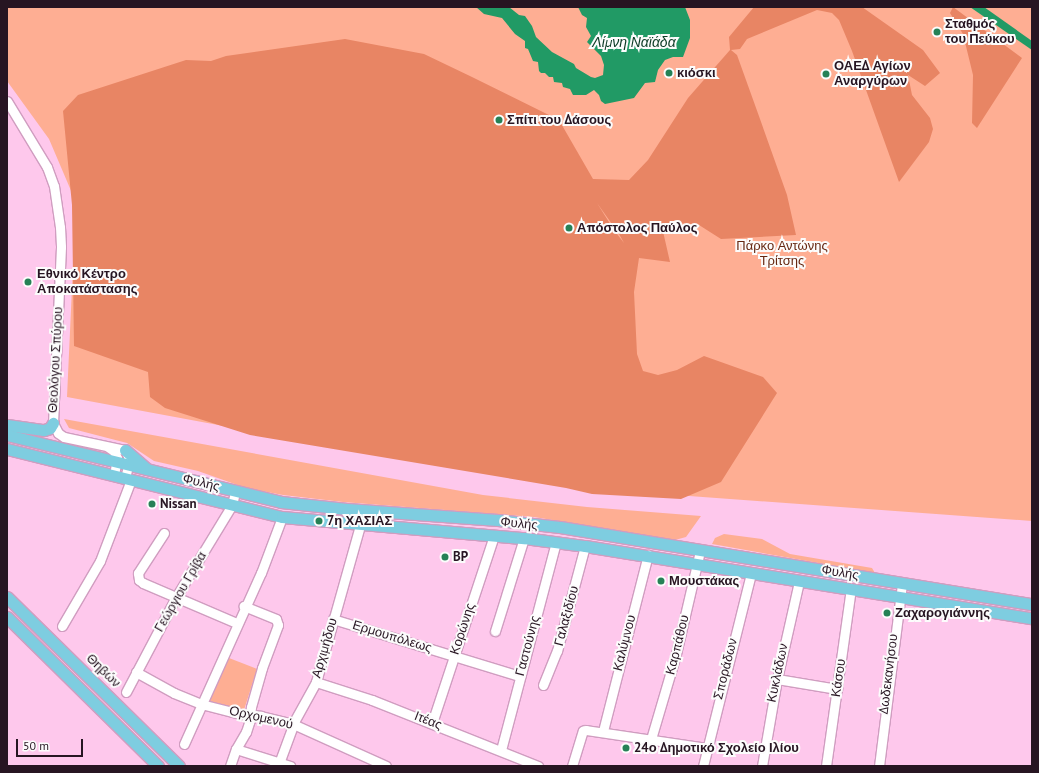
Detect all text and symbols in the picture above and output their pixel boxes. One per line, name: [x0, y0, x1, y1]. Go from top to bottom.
place label: Σταθμός του Πεύκου: [945, 17, 1015, 48]
marker: Σταθμός του Πεύκου: [932, 27, 942, 37]
water label: Λίμνη Ναϊάδα: [592, 34, 676, 50]
place label: ΟΑΕΔ Αγίων Αναργύρων: [834, 59, 911, 90]
place label: κιόσκι: [677, 65, 716, 81]
marker: κιόσκι: [664, 68, 674, 78]
marker: ΟΑΕΔ Αγίων Αναργύρων: [821, 69, 831, 79]
place label: Σπίτι του Δάσους: [507, 112, 611, 128]
marker: Σπίτι του Δάσους: [494, 115, 504, 125]
place label: Απόστολος Παύλος: [577, 220, 697, 236]
marker: Απόστολος Παύλος: [564, 223, 574, 233]
park label: Πάρκο Αντώνης Τρίτσης: [736, 239, 828, 270]
place label: Εθνικό Κέντρο Αποκατάστασης: [37, 267, 138, 298]
marker: Εθνικό Κέντρο Αποκατάστασης: [22, 276, 34, 288]
street label: Θεολόγου Σπύρου: [45, 307, 67, 413]
street label: Φυλής: [181, 471, 221, 495]
place label: Nissan: [160, 496, 197, 512]
marker: Nissan: [147, 499, 157, 509]
place label: 7η ΧΑΣΙΑΣ: [327, 513, 392, 529]
street label: Φυλής: [500, 514, 538, 534]
marker: 7η ΧΑΣΙΑΣ: [314, 516, 324, 526]
street label: Γεώργιου Γρίβα: [152, 549, 210, 635]
place label: BP: [453, 549, 468, 565]
marker: BP: [440, 552, 450, 562]
street label: Φυλής: [820, 562, 860, 584]
place label: Μουστάκας: [669, 573, 739, 589]
marker: Μουστάκας: [656, 576, 666, 586]
street label: Γαλαξιδίου: [551, 584, 583, 648]
street label: Κορώνης: [447, 601, 479, 657]
place label: Ζαχαρογιάννης: [895, 605, 990, 621]
marker: Ζαχαρογιάννης: [882, 608, 892, 618]
street label: Καλύμνου: [610, 613, 640, 673]
street label: Καρπάθου: [663, 613, 693, 677]
street label: Γαστούνης: [512, 614, 544, 678]
street label: Αρχιμήδου: [309, 616, 341, 680]
street label: Ερμουπόλεως: [351, 618, 433, 656]
street label: Δωδεκανήσου: [876, 633, 902, 715]
street label: Σποράδων: [711, 637, 741, 701]
street label: Κυκλάδων: [764, 642, 792, 704]
street label: Θηβών: [83, 651, 123, 691]
street label: Κάσου: [829, 658, 849, 698]
street label: Ορχομενού: [228, 703, 294, 733]
street label: Ιτέας: [412, 709, 444, 733]
scale bar: [18, 731, 85, 757]
text: 50 m: [23, 738, 49, 753]
place label: 24ο Δημοτικό Σχολείο Ιλίου: [634, 740, 799, 756]
marker: 24ο Δημοτικό Σχολείο Ιλίου: [621, 743, 631, 753]

